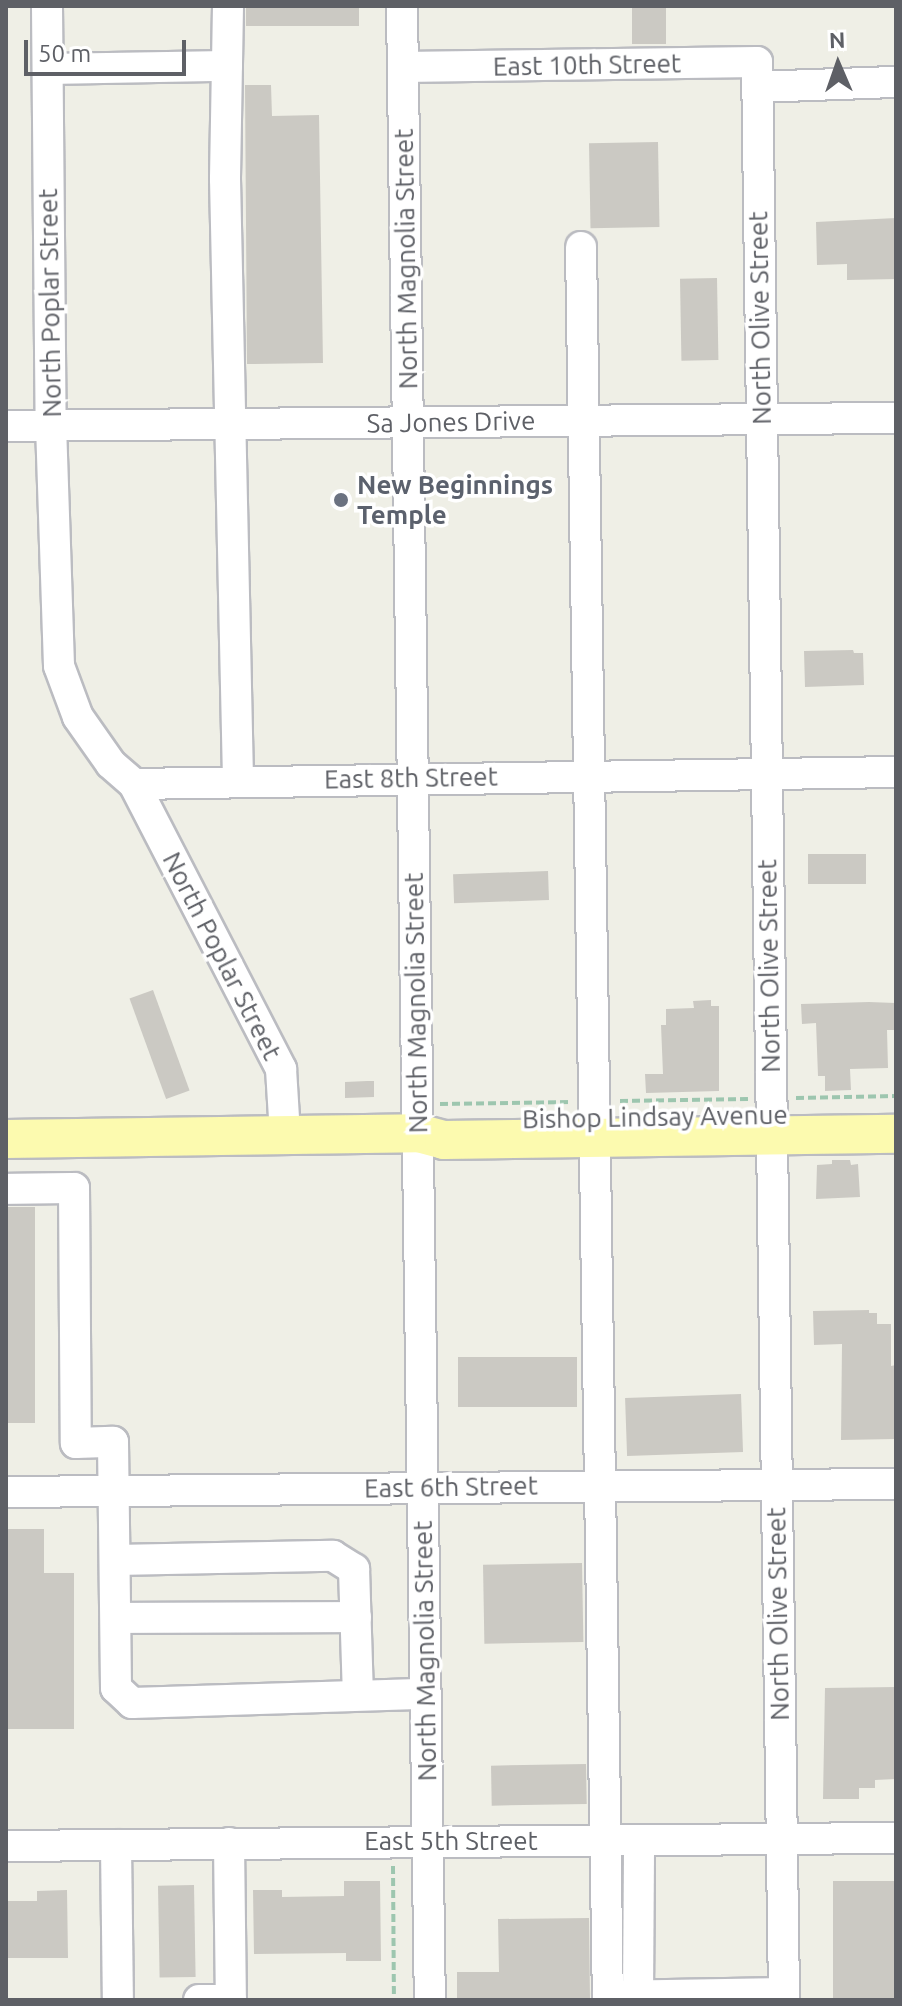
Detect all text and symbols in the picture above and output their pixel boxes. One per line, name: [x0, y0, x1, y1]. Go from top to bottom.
scale bar: [28, 24, 190, 74]
north arrow: [798, 24, 878, 104]
text: N: [828, 27, 846, 52]
text: 50 m: [38, 40, 91, 67]
street label: East 10th Street: [493, 48, 681, 82]
street label: North Magnolia Street: [388, 128, 424, 390]
street label: North Poplar Street: [32, 188, 68, 418]
street label: North Olive Street: [743, 211, 777, 425]
street label: Sa Jones Drive: [366, 405, 536, 439]
place label: New Beginnings Temple: [357, 469, 553, 530]
marker: New Beginnings Temple: [332, 491, 350, 509]
street label: East 8th Street: [324, 761, 498, 795]
street label: North Poplar Street: [156, 847, 288, 1065]
street label: North Olive Street: [752, 859, 786, 1073]
street label: North Magnolia Street: [398, 872, 434, 1134]
street label: Bishop Lindsay Avenue: [522, 1099, 788, 1135]
street label: East 6th Street: [364, 1470, 538, 1504]
street label: North Olive Street: [761, 1507, 795, 1721]
street label: North Magnolia Street: [407, 1520, 443, 1782]
street label: East 5th Street: [364, 1825, 538, 1857]

